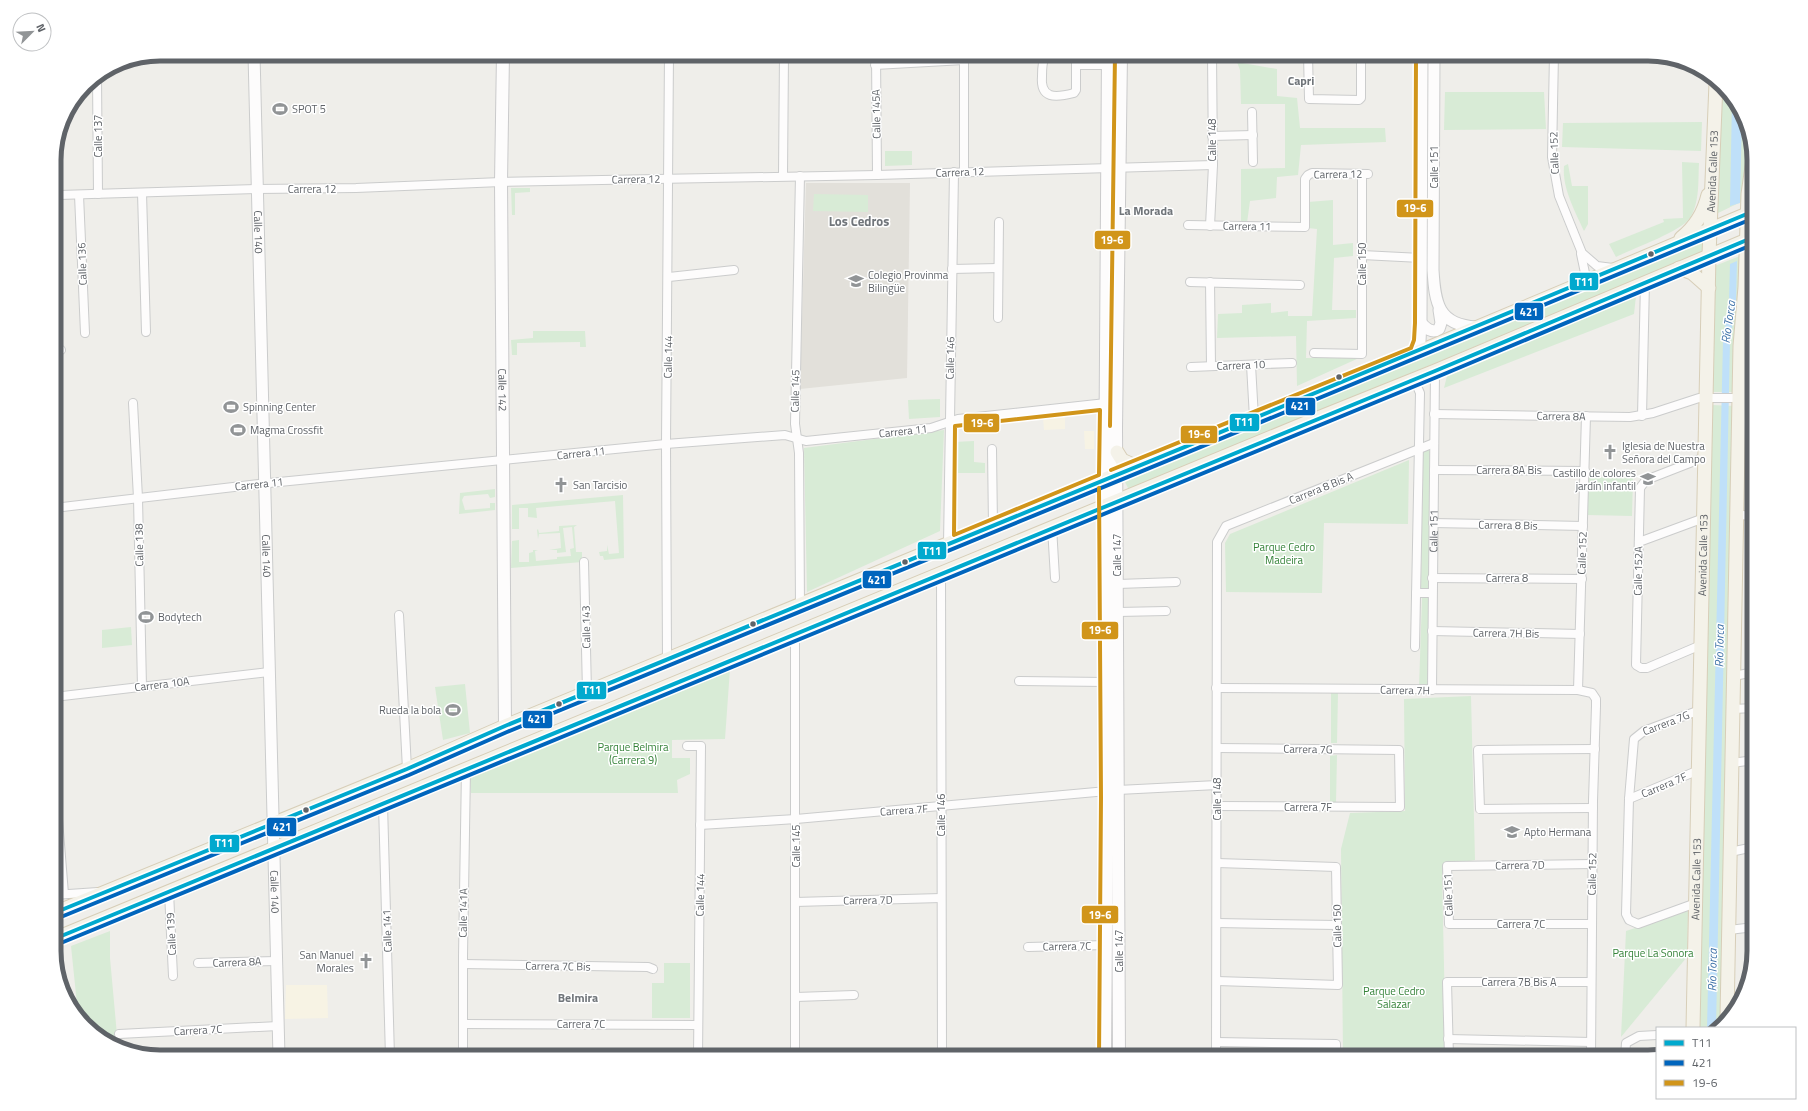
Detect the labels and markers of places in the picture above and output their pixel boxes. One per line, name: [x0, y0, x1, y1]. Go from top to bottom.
sports icon: SPOT 5: [271, 100, 289, 118]
place label: SPOT 5: [292, 101, 326, 117]
unlabelled marker: [1646, 249, 1656, 259]
place label: Colegio Provinma Bilingüe: [868, 267, 949, 296]
school or university icon: Colegio Provinma Bilingüe: [847, 272, 865, 290]
unlabelled marker: [1334, 372, 1344, 382]
sports icon: Spinning Center: [222, 398, 240, 416]
place label: Spinning Center: [243, 399, 316, 415]
sports icon: Magma Crossfit: [229, 421, 247, 439]
place label: Magma Crossfit: [250, 422, 323, 438]
place label: Iglesia de Nuestra Señora del Campo: [1622, 438, 1706, 467]
church icon: Iglesia de Nuestra Señora del Campo: [1601, 443, 1619, 461]
place label: Castillo de colores jardín infantil: [1553, 465, 1636, 494]
school or university icon: Castillo de colores jardín infantil: [1639, 470, 1657, 488]
church icon: San Tarcisio: [552, 476, 570, 494]
place label: San Tarcisio: [573, 477, 628, 493]
unlabelled marker: [900, 557, 910, 567]
sports icon: Bodytech: [137, 608, 155, 626]
place label: Bodytech: [158, 609, 202, 625]
unlabelled marker: [748, 619, 758, 629]
unlabelled marker: [554, 699, 564, 709]
sports icon: Rueda la bola: [444, 701, 462, 719]
place label: Rueda la bola: [379, 702, 441, 718]
unlabelled marker: [301, 805, 311, 815]
school or university icon: Apto Hermana: [1503, 823, 1521, 841]
place label: Apto Hermana: [1524, 824, 1592, 840]
place label: San Manuel Morales: [300, 947, 354, 976]
church icon: San Manuel Morales: [357, 952, 375, 970]

